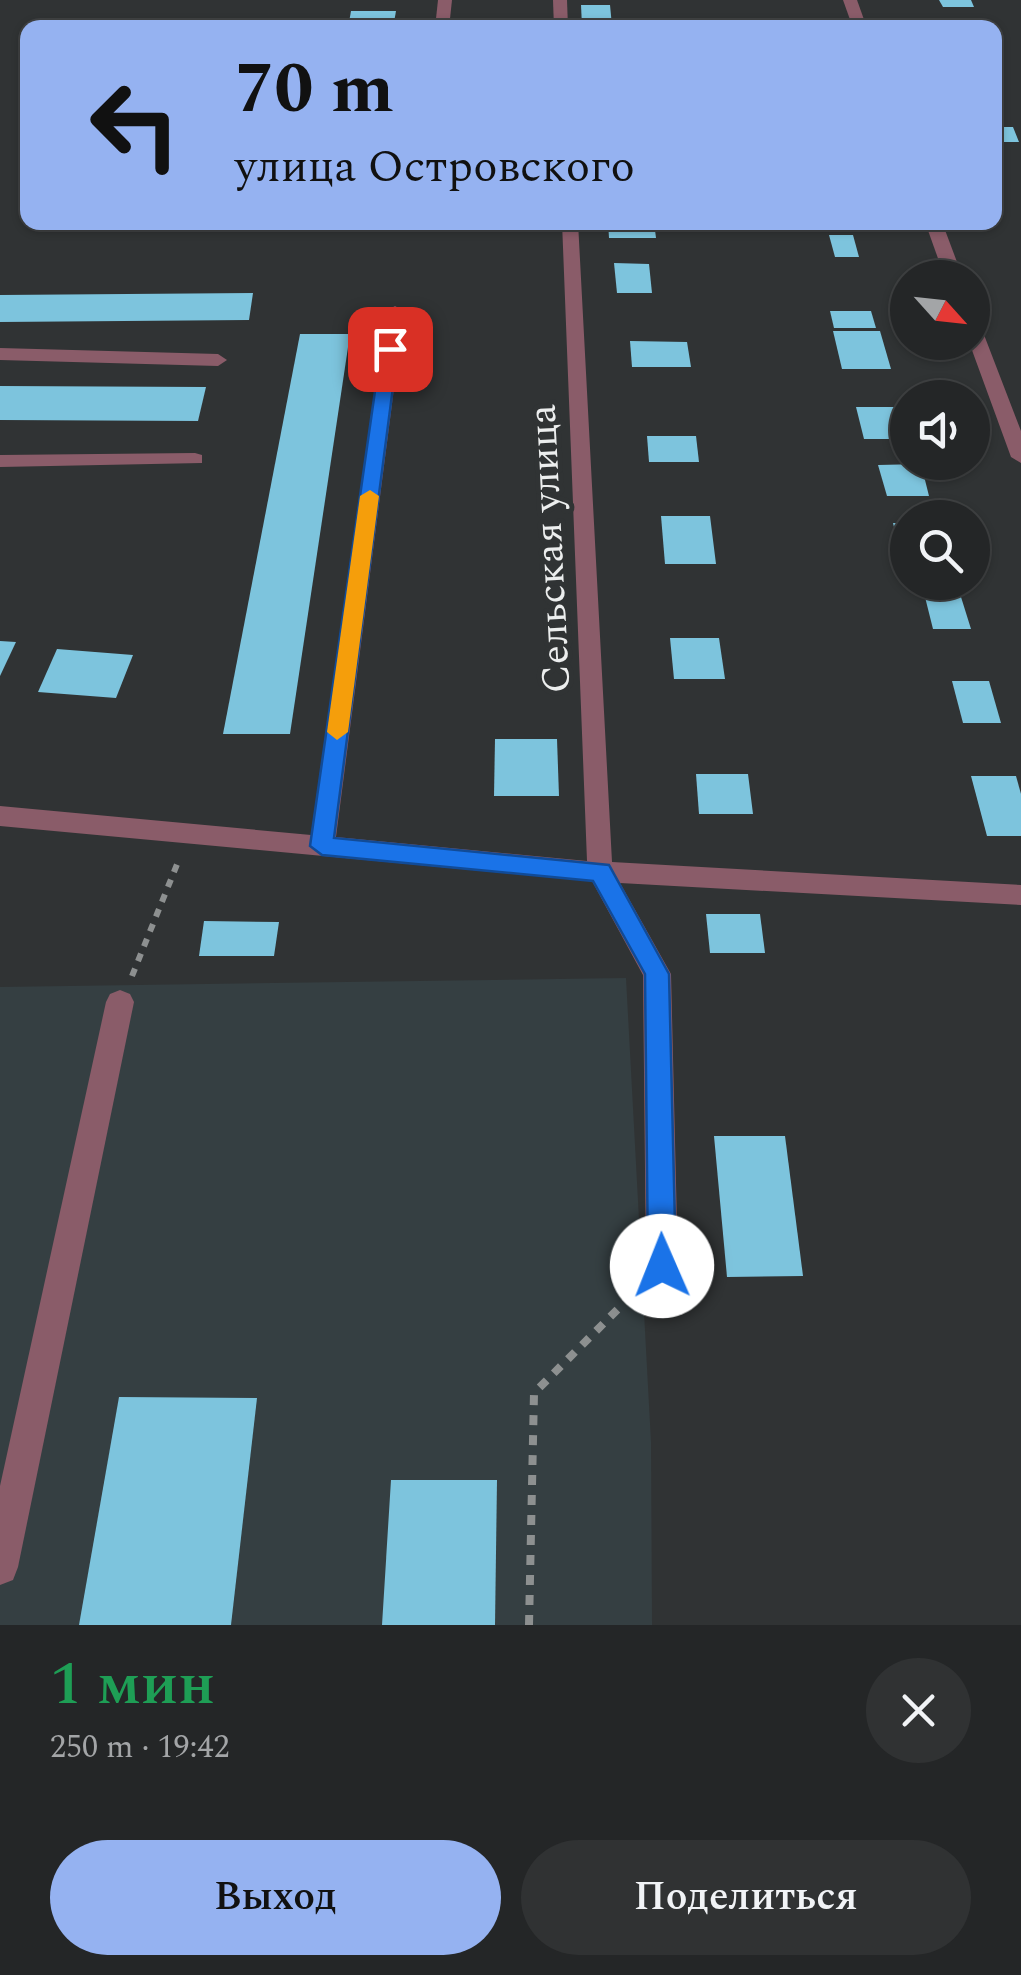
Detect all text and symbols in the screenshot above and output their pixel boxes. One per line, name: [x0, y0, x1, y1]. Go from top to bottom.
text: 70 m: [235, 37, 394, 143]
icon: left: [70, 60, 200, 190]
text: улица Островского: [235, 133, 635, 202]
north arrow: [890, 260, 990, 360]
map controls: [890, 260, 990, 600]
pin: [348, 307, 433, 392]
icon: arrive: [363, 322, 418, 377]
button: sound: [890, 380, 990, 480]
street label: Сельская улица: [512, 402, 589, 695]
button: search: [890, 500, 990, 600]
position arrow: [610, 1214, 714, 1318]
text: 1 мин: [50, 1639, 215, 1731]
button: close: [866, 1658, 971, 1763]
text: 250 m · 19:42: [50, 1723, 230, 1772]
button: Выход: [50, 1840, 501, 1955]
button: Поделиться: [521, 1840, 971, 1955]

